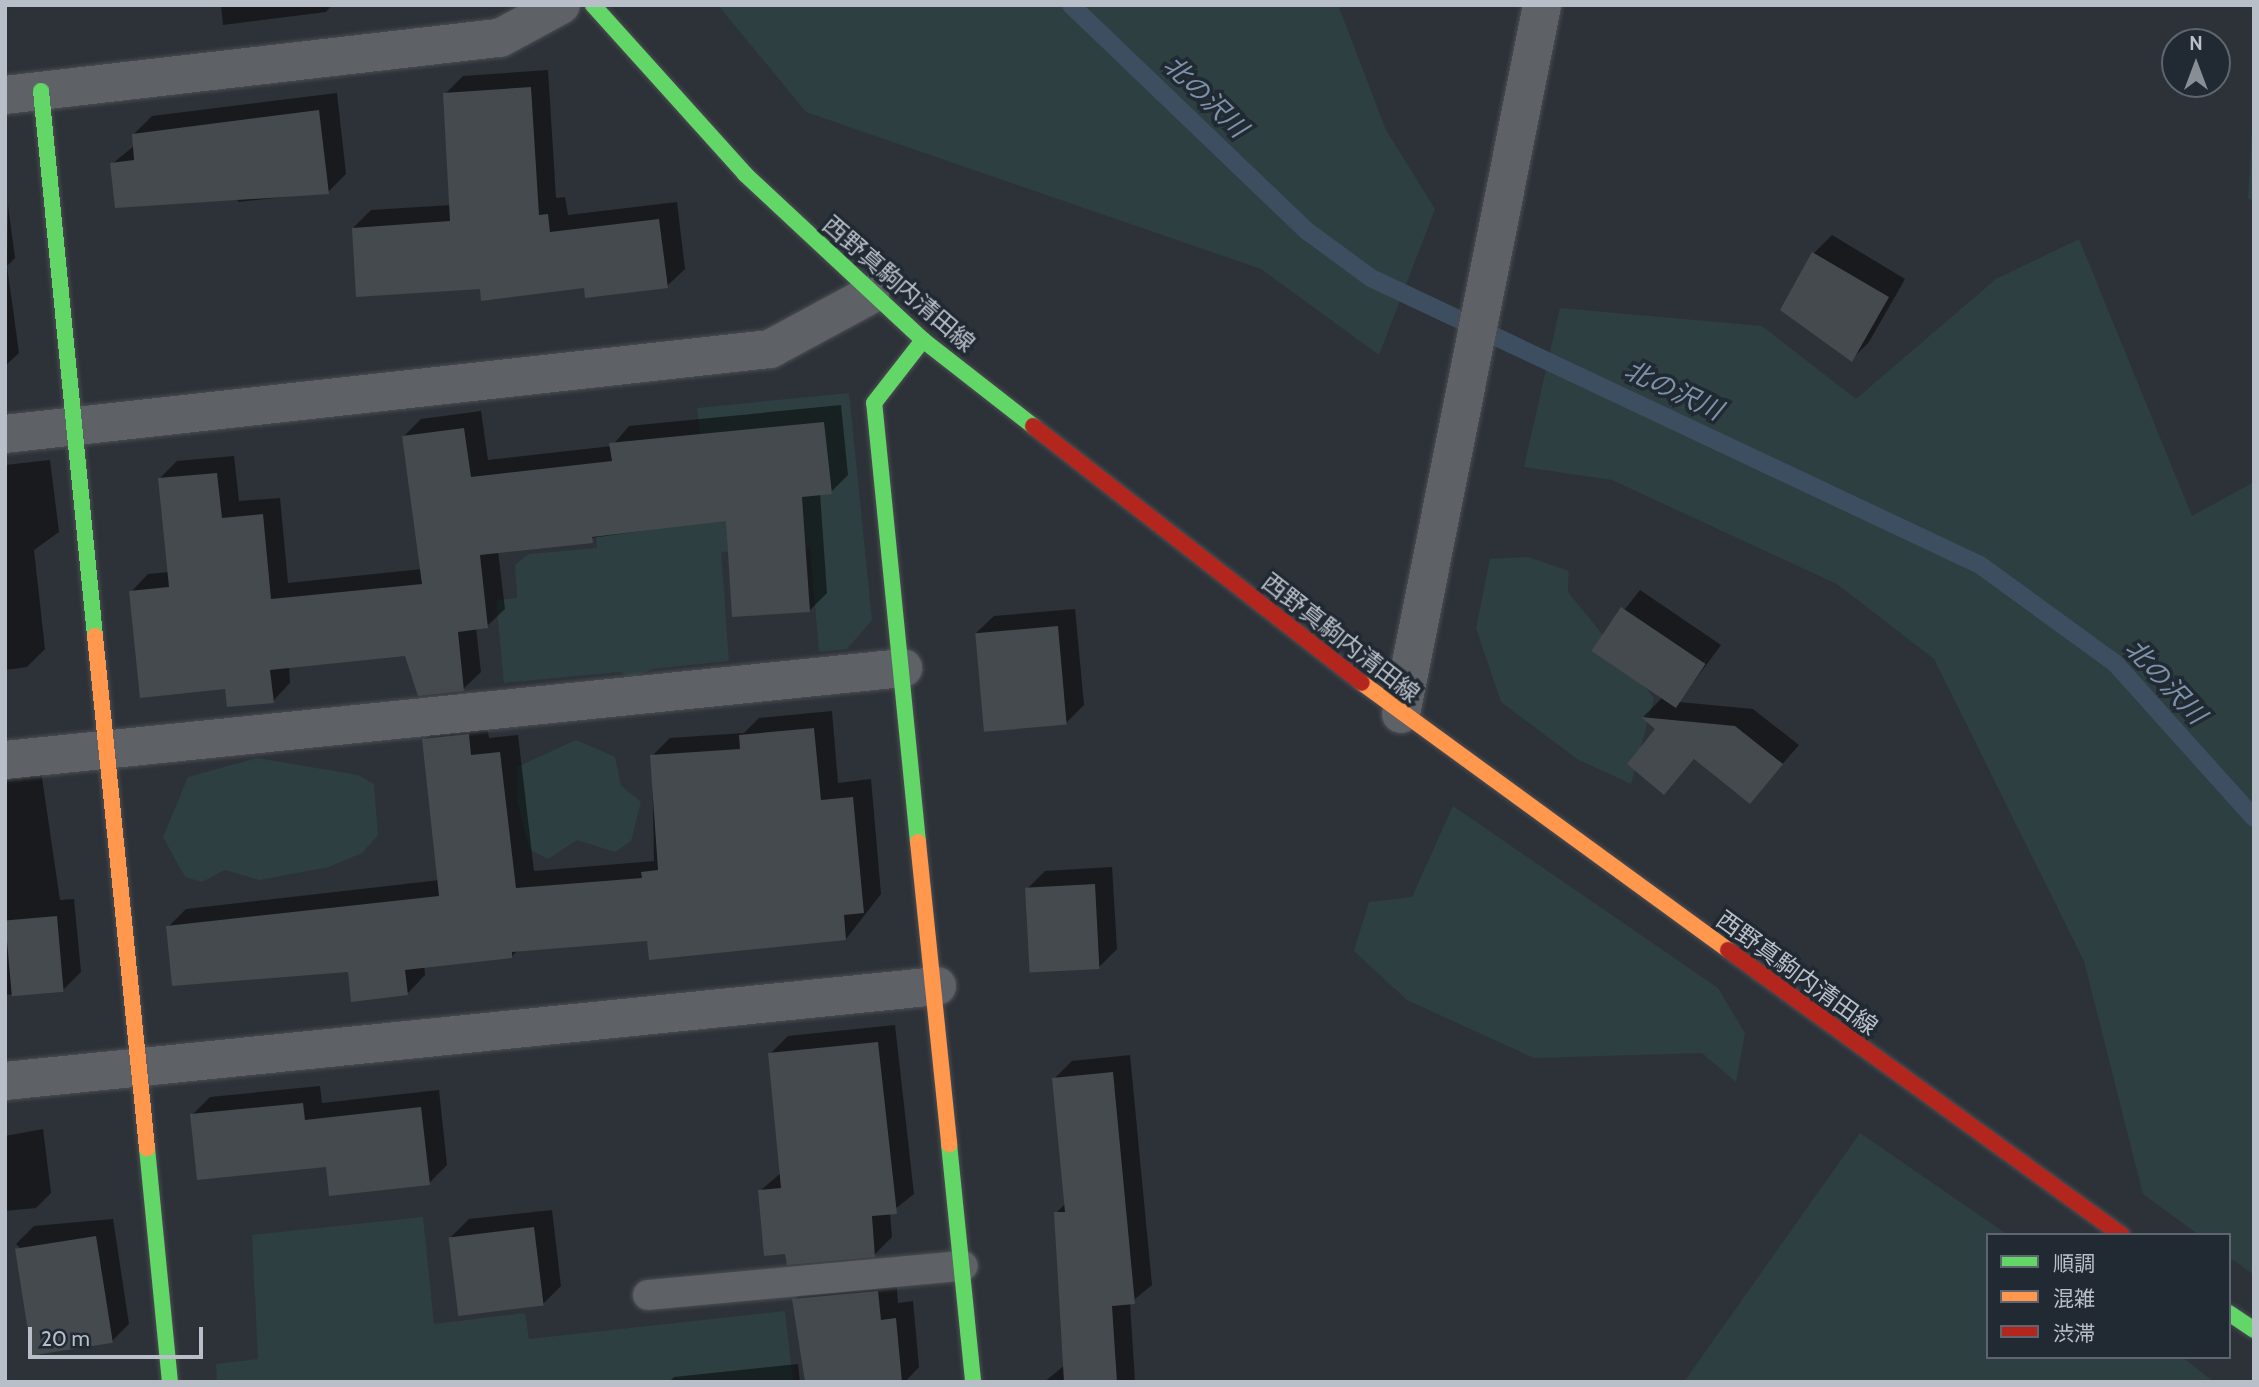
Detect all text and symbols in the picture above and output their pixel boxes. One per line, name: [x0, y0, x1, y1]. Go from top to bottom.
north arrow: [2161, 28, 2231, 98]
text: N: [2189, 32, 2203, 55]
water label: 北の沢川: [1157, 50, 1253, 144]
street label: 西野真駒内清田線: [817, 210, 981, 358]
water label: 北の沢川: [1619, 355, 1727, 427]
street label: 西野真駒内清田線: [1256, 568, 1426, 708]
water label: 北の沢川: [2118, 633, 2212, 731]
street label: 西野真駒内清田線: [1711, 905, 1883, 1041]
legend: [1986, 1233, 2231, 1359]
text: 順調: [2053, 1251, 2095, 1276]
text: 混雑: [2053, 1286, 2095, 1311]
scale bar: [32, 1314, 206, 1358]
text: 渋滞: [2053, 1321, 2095, 1346]
text: 20 m: [41, 1326, 90, 1351]

